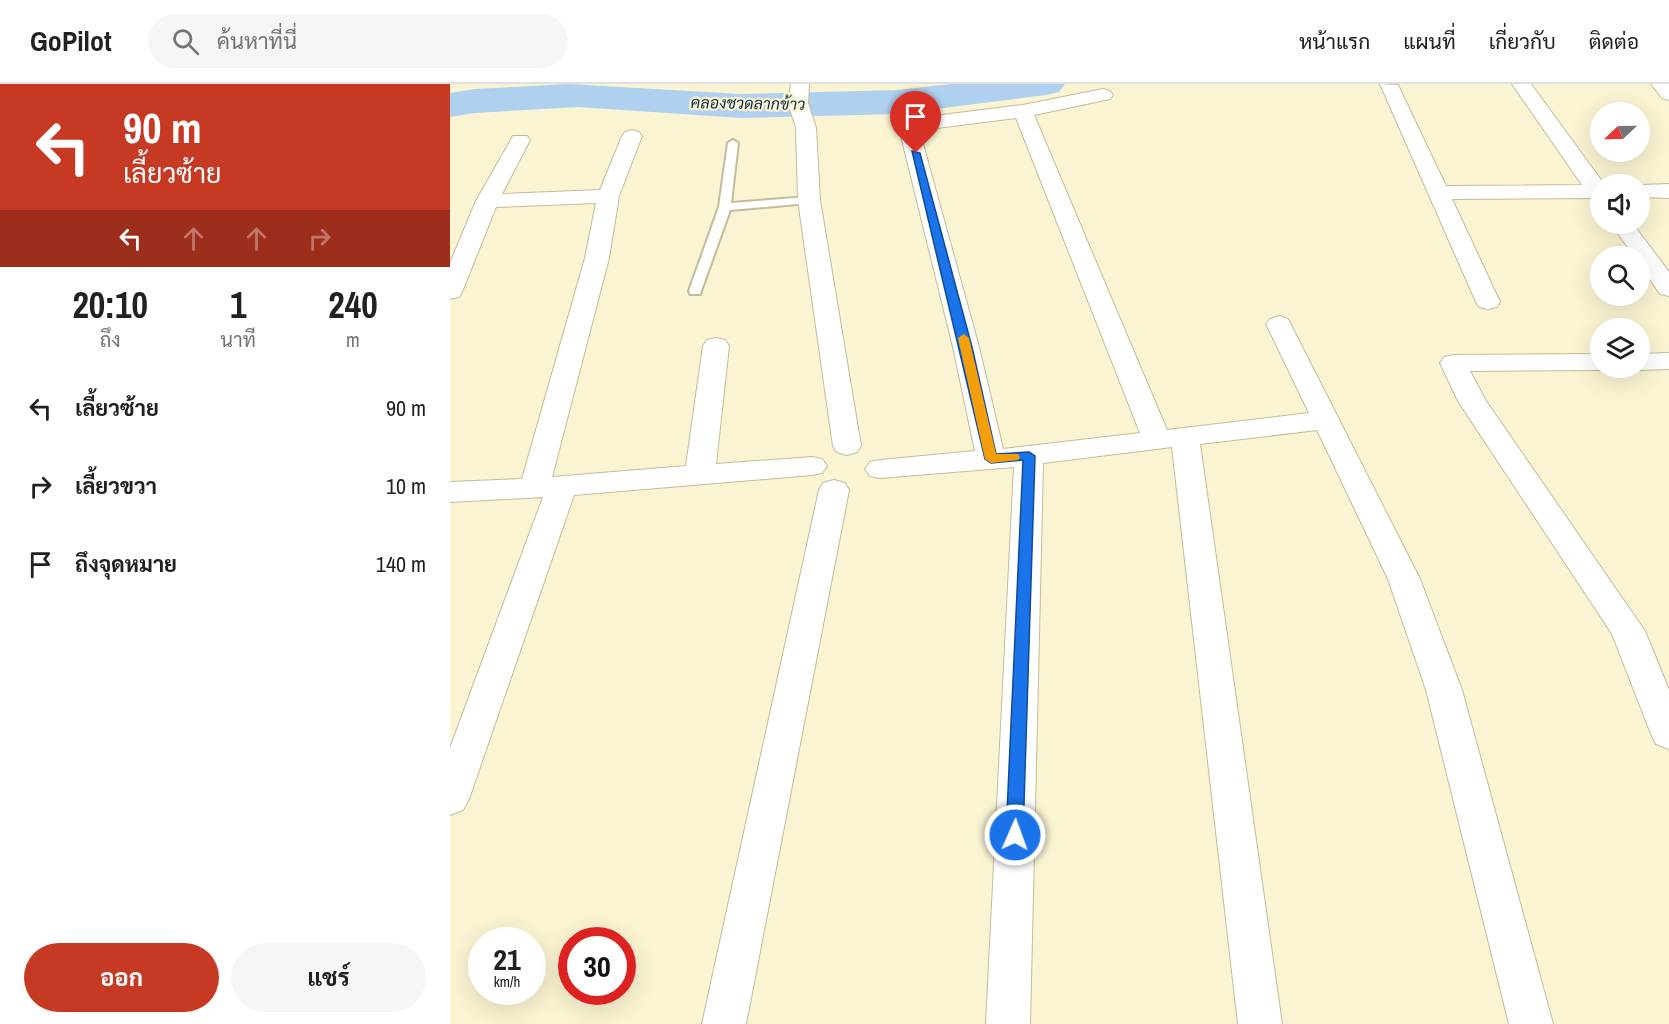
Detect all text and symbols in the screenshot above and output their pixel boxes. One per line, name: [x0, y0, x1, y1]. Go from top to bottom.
search box: [148, 14, 568, 68]
text: GoPilot: [30, 22, 112, 60]
icon: search: [169, 25, 202, 58]
text: ค้นหาที่นี่: [217, 26, 297, 56]
text: หน้าแรก: [1299, 27, 1370, 56]
text: แผนที่: [1403, 27, 1456, 56]
text: เกี่ยวกับ: [1489, 27, 1556, 56]
text: ติดต่อ: [1589, 27, 1639, 56]
water label: คลองชวดลากข้าว: [690, 91, 806, 115]
pin: [890, 91, 941, 153]
text: 90 m: [123, 100, 202, 156]
icon: arrive: [899, 100, 932, 133]
north arrow: [1590, 102, 1650, 162]
map controls: [1590, 102, 1650, 378]
icon: left: [24, 108, 102, 186]
text: เลี้ยวซ้าย: [123, 155, 221, 191]
button: sound: [1590, 174, 1650, 234]
icon: left: [114, 222, 147, 255]
icon: ahead: [177, 222, 210, 255]
icon: ahead: [240, 222, 273, 255]
icon: right: [303, 222, 336, 255]
button: search: [1590, 246, 1650, 306]
text: 20:10: [72, 281, 148, 329]
text: 1: [230, 281, 246, 329]
text: 240: [328, 281, 378, 329]
button: layers: [1590, 318, 1650, 378]
text: ถึง: [100, 326, 121, 353]
text: นาที: [220, 326, 256, 353]
text: m: [346, 326, 360, 353]
icon: left: [24, 392, 57, 425]
text: เลี้ยวซ้าย: [75, 393, 159, 423]
text: 90 m: [386, 393, 426, 423]
icon: right: [24, 470, 57, 503]
text: เลี้ยวขวา: [75, 471, 157, 501]
text: 10 m: [386, 471, 426, 501]
icon: arrive: [24, 548, 57, 581]
text: ถึงจุดหมาย: [75, 549, 177, 579]
text: 140 m: [376, 549, 426, 579]
position arrow: [983, 803, 1047, 867]
speed limit sign: 30: [558, 927, 636, 1005]
text: 21: [493, 939, 521, 979]
button: ออก: [24, 943, 219, 1012]
button: แชร์: [231, 943, 426, 1012]
text: km/h: [494, 971, 520, 992]

